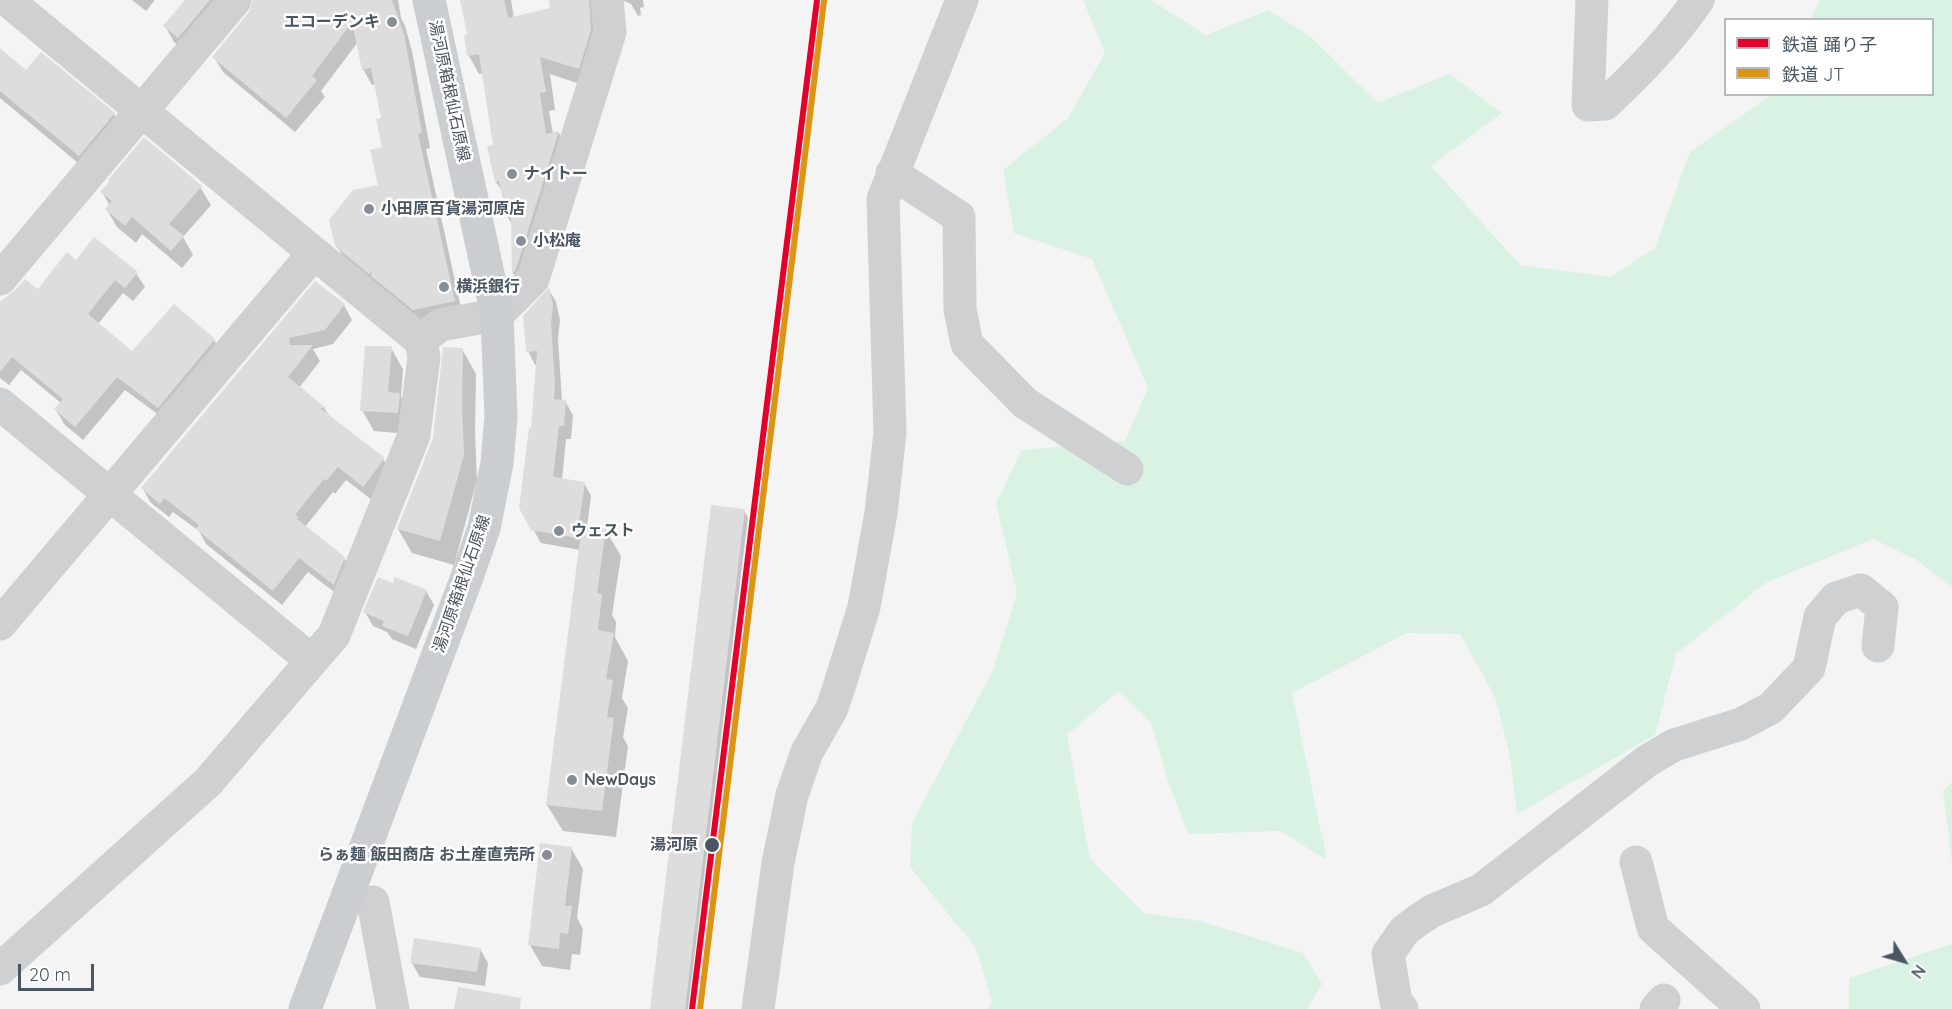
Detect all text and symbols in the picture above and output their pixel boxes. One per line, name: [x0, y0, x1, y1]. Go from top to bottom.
place label: エコーデンキ: [284, 12, 380, 32]
marker: エコーデンキ: [385, 15, 399, 29]
legend: [1724, 18, 1934, 96]
street label: 湯河原箱根仙石原線: [425, 19, 473, 163]
text: 鉄道 踊り子: [1782, 33, 1877, 56]
text: 鉄道 JT: [1782, 63, 1844, 86]
place label: ナイトー: [524, 164, 588, 184]
marker: ナイトー: [505, 167, 519, 181]
place label: 小田原百貨湯河原店: [381, 199, 525, 219]
marker: 小田原百貨湯河原店: [362, 202, 376, 216]
place label: 小松庵: [533, 231, 581, 251]
marker: 小松庵: [514, 234, 528, 248]
place label: 横浜銀行: [456, 277, 520, 297]
marker: 横浜銀行: [437, 280, 451, 294]
street label: 湯河原箱根仙石原線: [429, 513, 495, 655]
place label: ウェスト: [571, 521, 635, 541]
marker: ウェスト: [552, 524, 566, 538]
place label: NewDays: [584, 770, 656, 790]
marker: NewDays: [565, 773, 579, 787]
place label: 湯河原: [650, 835, 698, 855]
marker: 湯河原: [703, 836, 721, 854]
place label: らぁ麺 飯田商店 お土産直売所: [318, 845, 535, 865]
marker: らぁ麺 飯田商店 お土産直売所: [540, 848, 554, 862]
north arrow: [1874, 931, 1934, 991]
scale bar: [21, 952, 98, 990]
text: N: [1907, 961, 1930, 983]
text: 20 m: [29, 963, 71, 986]

